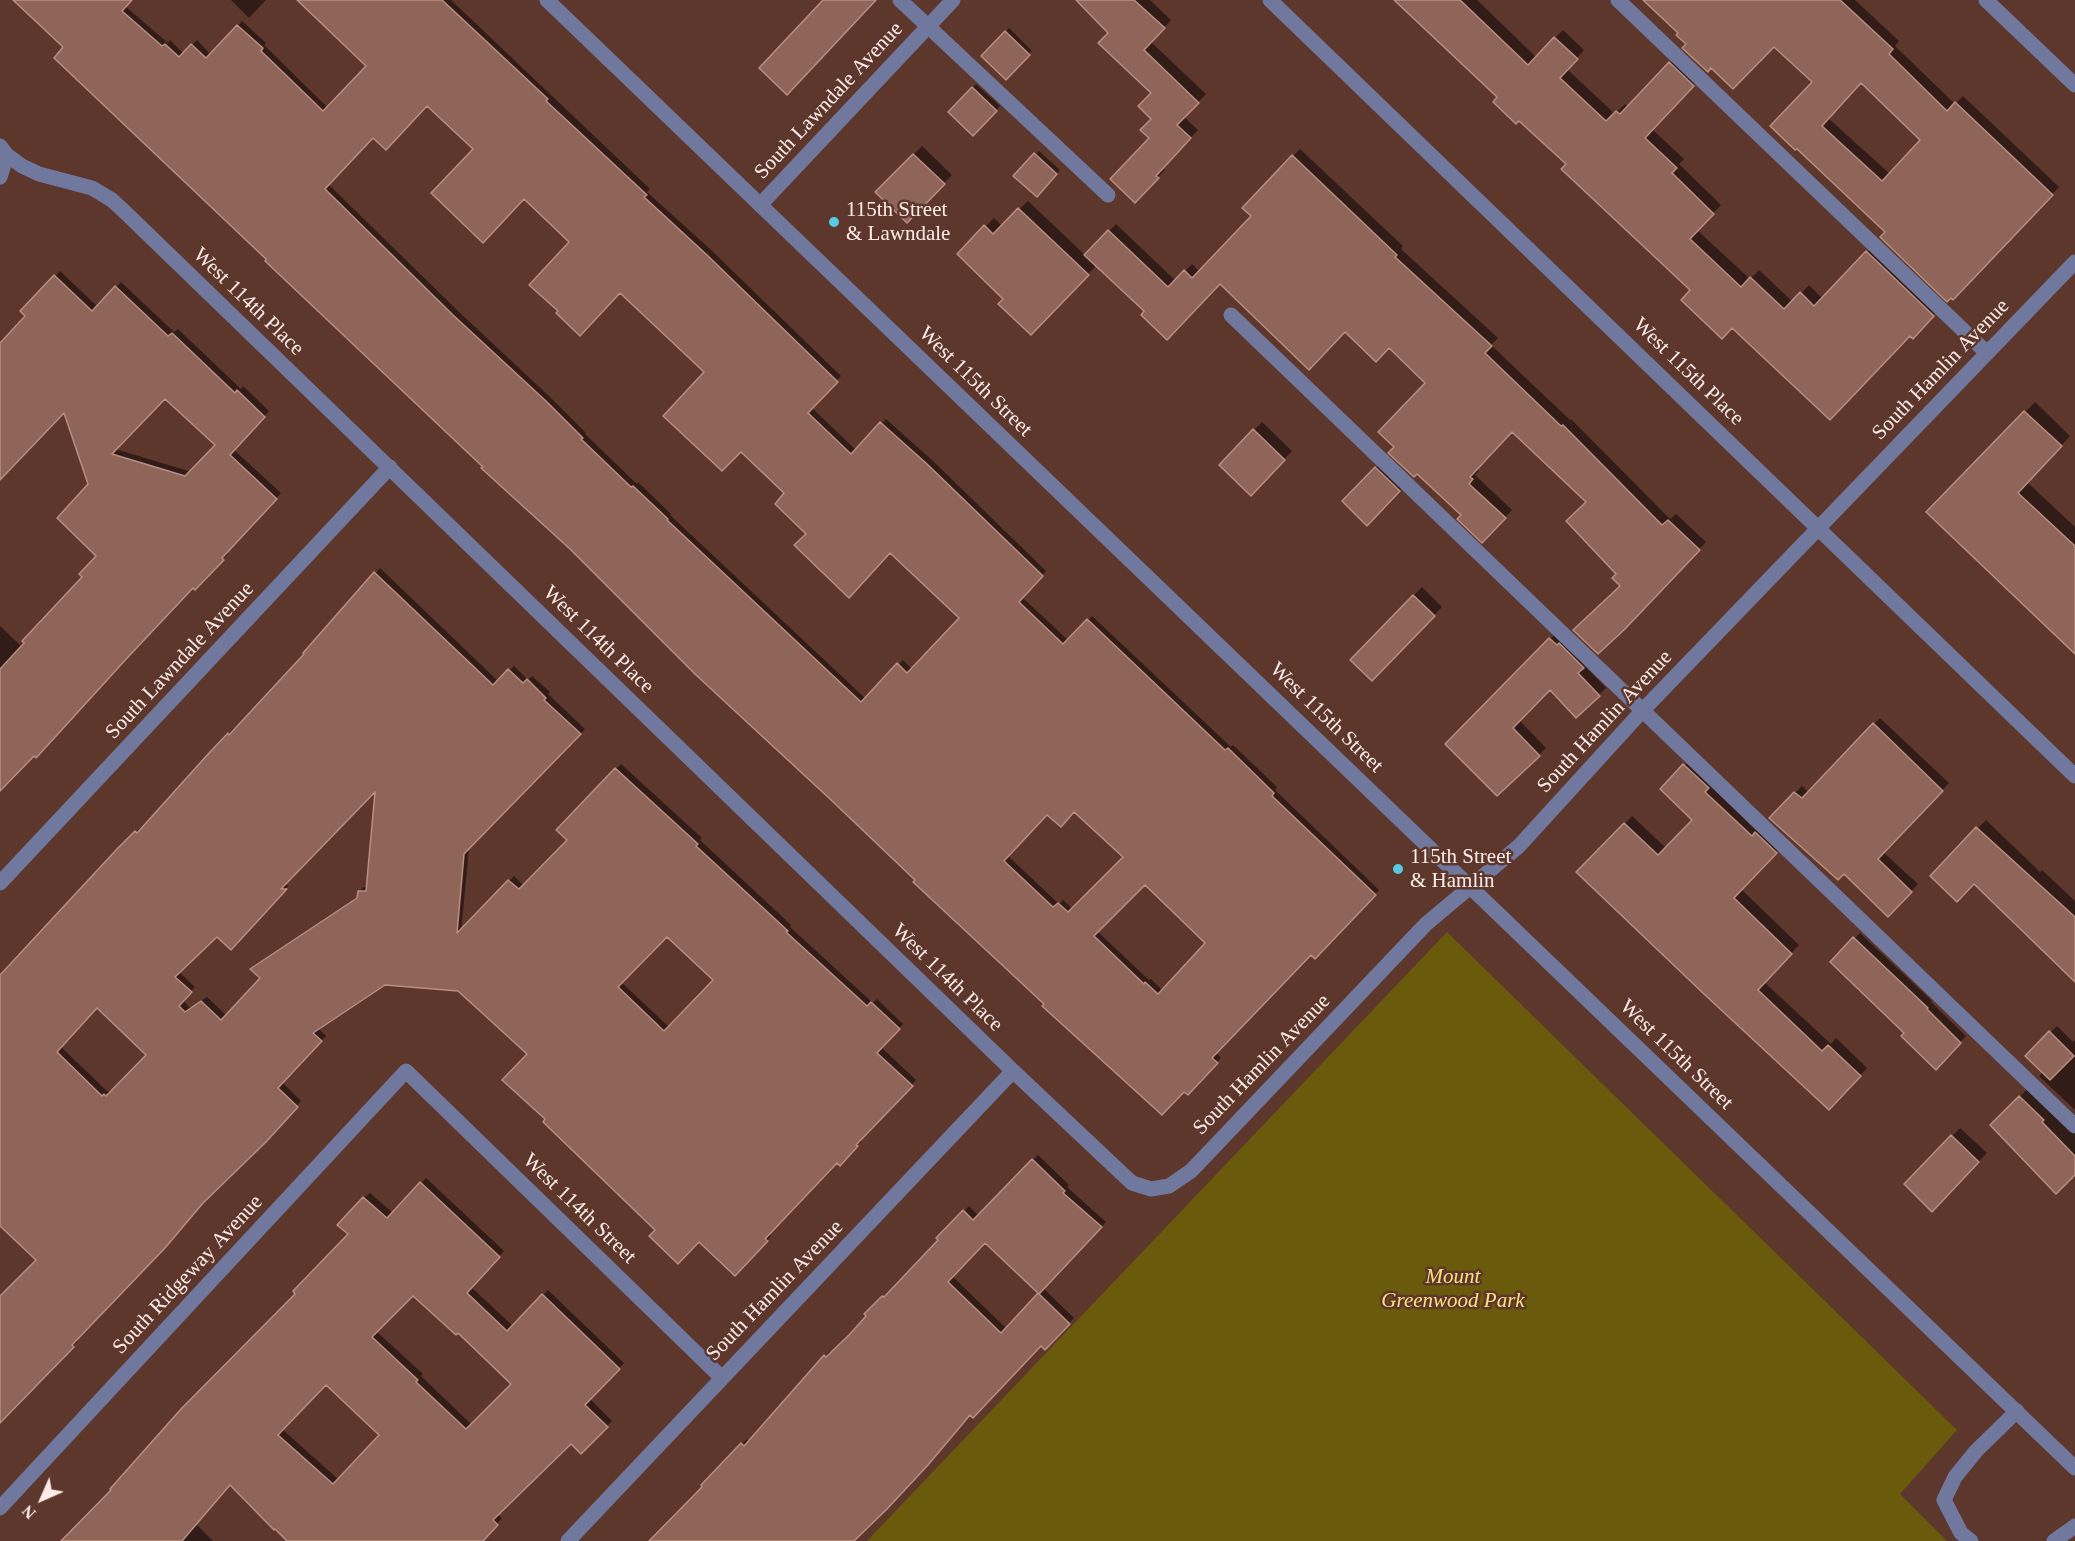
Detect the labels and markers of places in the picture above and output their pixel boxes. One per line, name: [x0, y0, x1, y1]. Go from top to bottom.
place label: 115th Street & Lawndale: [846, 197, 950, 247]
marker: 115th Street & Lawndale: [827, 215, 841, 229]
place label: 115th Street & Hamlin: [1410, 844, 1511, 894]
marker: 115th Street & Hamlin: [1391, 862, 1405, 876]

